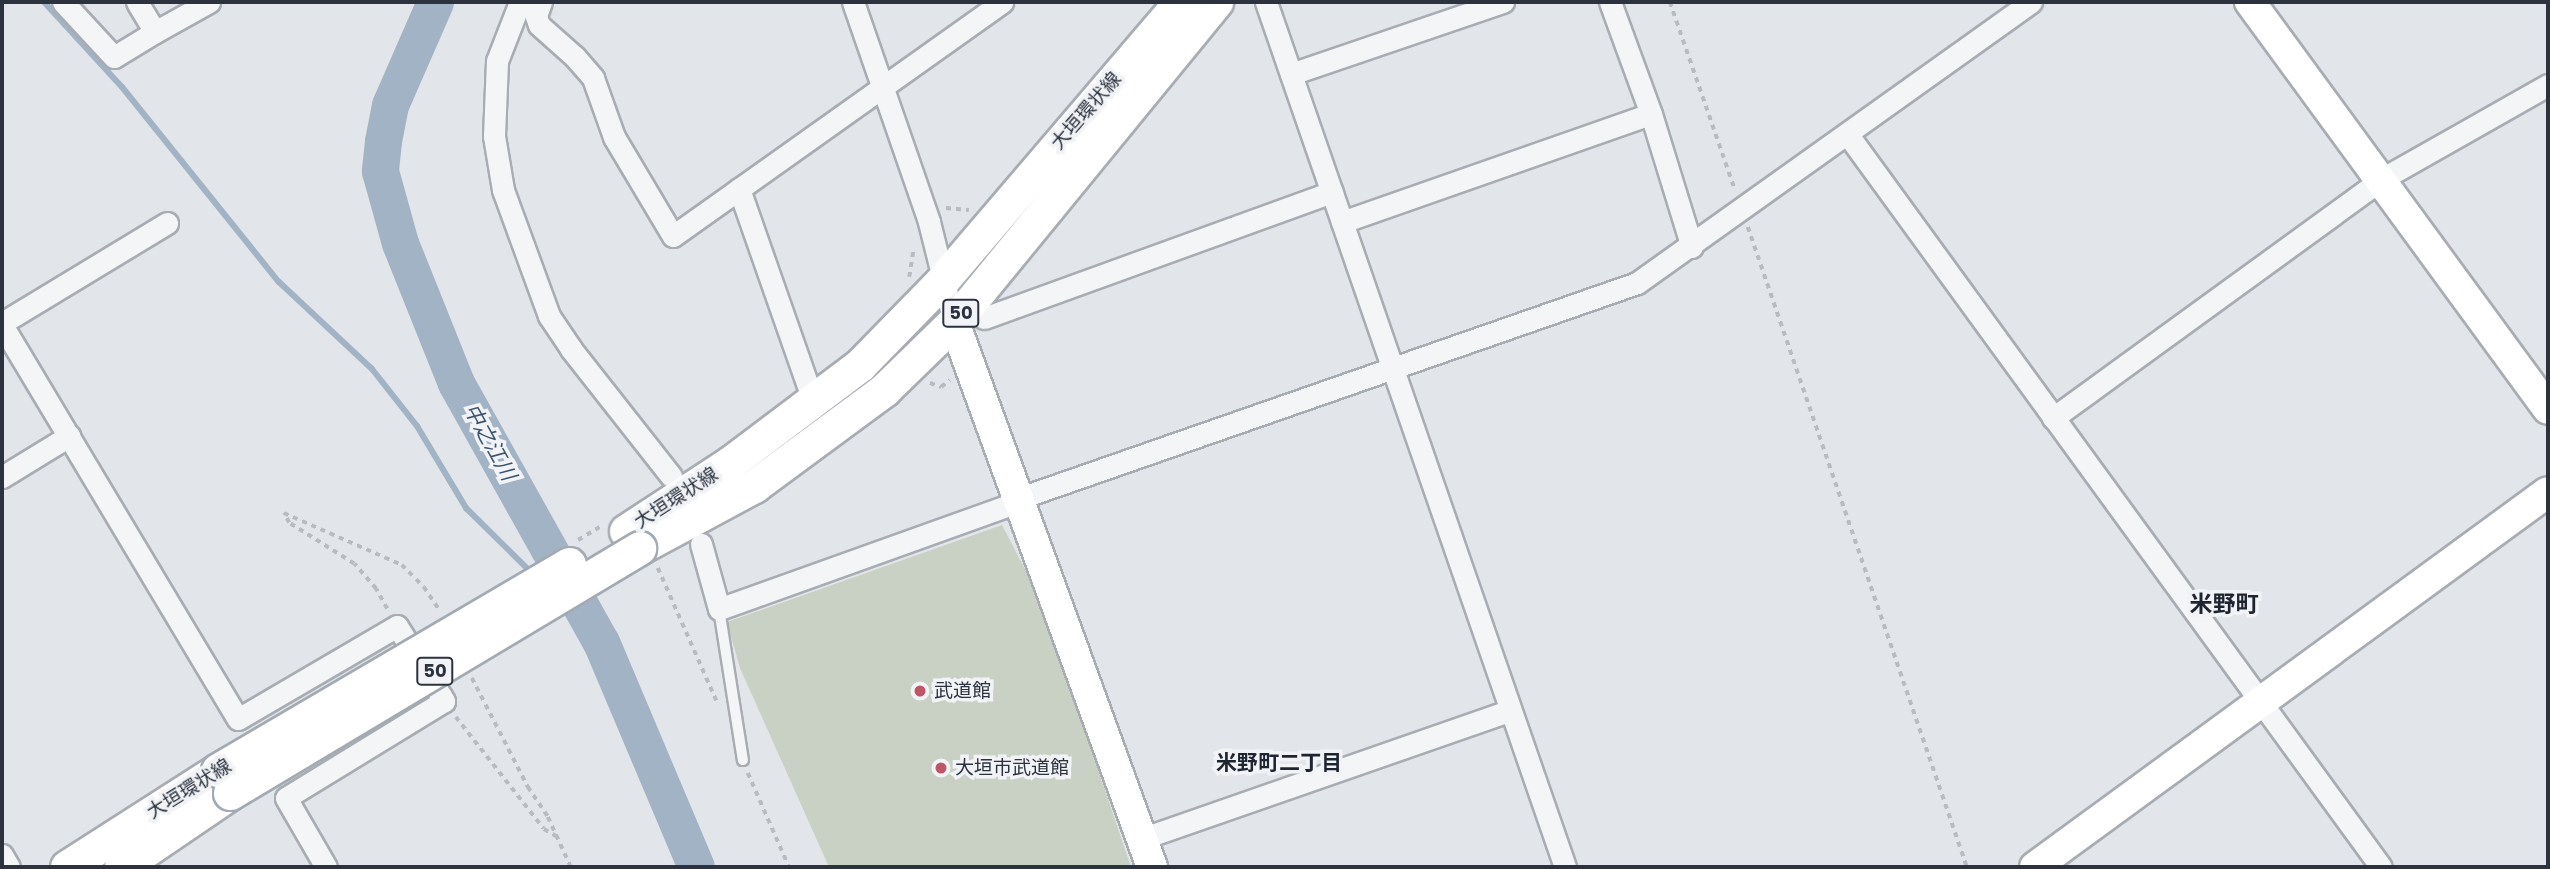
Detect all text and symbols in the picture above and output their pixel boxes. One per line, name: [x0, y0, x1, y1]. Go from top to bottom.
street label: 大垣環状線: [1046, 68, 1126, 154]
road number: 50: [942, 298, 980, 328]
water label: 中之江川: [459, 399, 521, 485]
street label: 大垣環状線: [630, 463, 722, 533]
district label: 米野町: [2190, 590, 2258, 618]
road number: 50: [416, 656, 454, 686]
place label: 武道館: [934, 680, 991, 702]
marker: 武道館: [912, 683, 928, 699]
district label: 米野町二丁目: [1216, 750, 1342, 776]
street label: 大垣環状線: [143, 754, 235, 824]
place label: 大垣市武道館: [955, 757, 1069, 779]
marker: 大垣市武道館: [933, 760, 949, 776]

